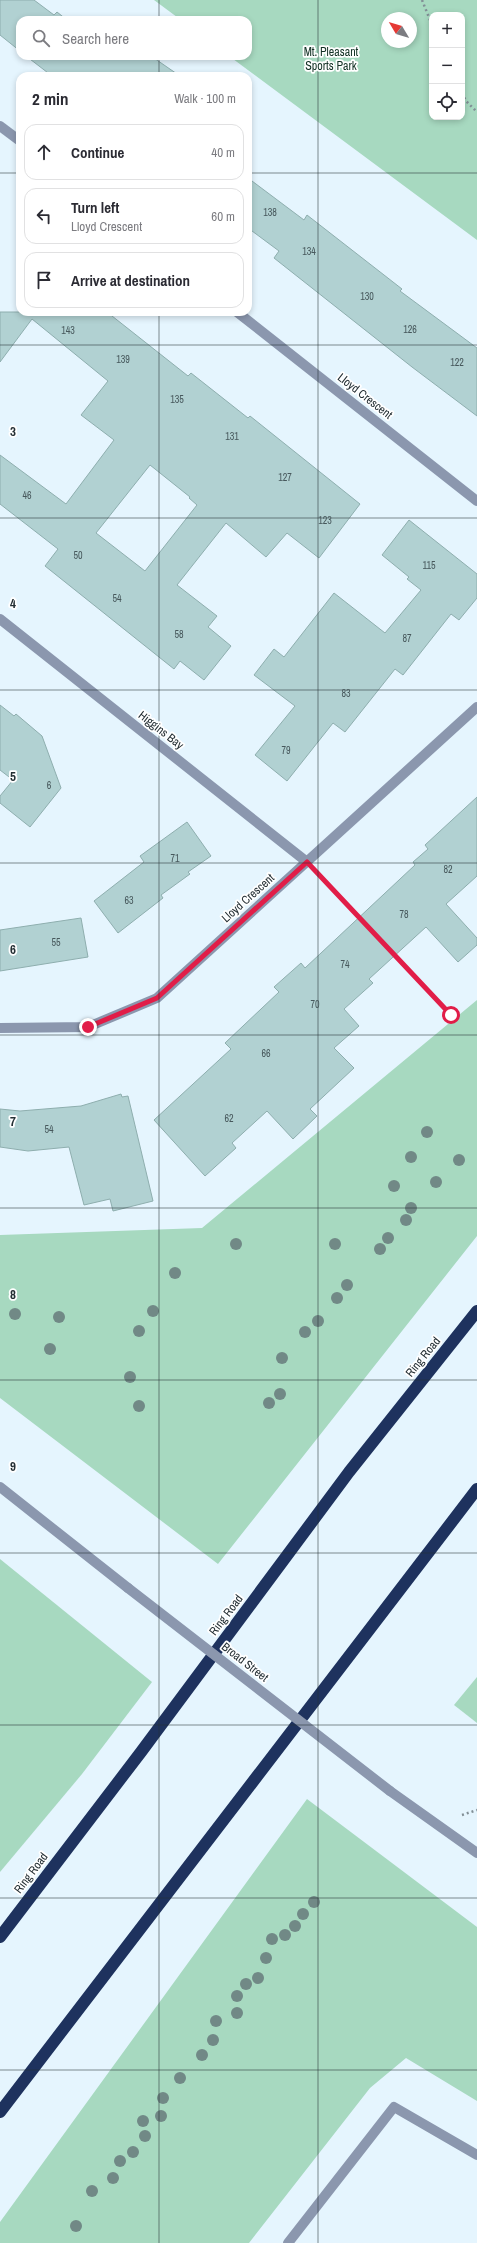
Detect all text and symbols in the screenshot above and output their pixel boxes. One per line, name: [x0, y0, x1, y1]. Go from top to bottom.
north arrow: [381, 12, 417, 48]
map controls: [429, 12, 465, 120]
button: +: [429, 12, 465, 48]
search box: [16, 16, 252, 60]
icon: search: [30, 27, 52, 49]
text: Search here: [62, 28, 129, 49]
park label: Mt. Pleasant Sports Park: [304, 44, 359, 74]
button: −: [429, 48, 465, 84]
button: locate: [429, 84, 465, 120]
text: 2 min: [32, 87, 68, 110]
text: Walk · 100 m: [174, 90, 236, 107]
icon: ahead: [33, 141, 55, 163]
text: Continue: [71, 142, 124, 163]
text: 40 m: [211, 144, 235, 161]
text: Turn left: [71, 197, 119, 218]
icon: left: [33, 205, 55, 227]
house number: 138: [263, 206, 277, 219]
text: 60 m: [211, 208, 235, 225]
text: Lloyd Crescent: [71, 218, 142, 235]
house number: 134: [302, 245, 316, 258]
icon: arrive: [33, 269, 55, 291]
text: Arrive at destination: [71, 270, 190, 291]
house number: 130: [360, 290, 374, 303]
house number: 126: [403, 323, 417, 336]
house number: 143: [61, 324, 75, 337]
house number: 139: [116, 353, 130, 366]
house number: 122: [450, 356, 464, 369]
street label: Lloyd Crescent: [334, 369, 396, 423]
house number: 135: [170, 393, 184, 406]
text: 3: [10, 423, 16, 440]
house number: 131: [225, 430, 239, 443]
house number: 127: [278, 471, 292, 484]
house number: 46: [22, 489, 32, 502]
house number: 123: [318, 514, 332, 527]
house number: 50: [73, 549, 83, 562]
house number: 115: [422, 559, 436, 572]
house number: 54: [112, 592, 122, 605]
text: 4: [10, 595, 16, 612]
house number: 58: [174, 628, 184, 641]
house number: 87: [402, 632, 412, 645]
house number: 83: [341, 687, 351, 700]
street label: Higgins Bay: [135, 707, 187, 753]
house number: 79: [281, 744, 291, 757]
text: 5: [10, 768, 16, 785]
house number: 6: [47, 779, 52, 792]
house number: 71: [170, 852, 180, 865]
house number: 82: [443, 863, 453, 876]
street label: Lloyd Crescent: [218, 870, 278, 926]
house number: 63: [124, 894, 134, 907]
house number: 78: [399, 908, 409, 921]
house number: 55: [51, 936, 61, 949]
text: 6: [10, 941, 16, 958]
house number: 74: [340, 958, 350, 971]
house number: 70: [310, 998, 320, 1011]
route start: [442, 1006, 460, 1024]
route end: [79, 1018, 97, 1036]
house number: 66: [261, 1047, 271, 1060]
house number: 62: [224, 1112, 234, 1125]
text: 7: [10, 1113, 16, 1130]
house number: 54: [44, 1123, 54, 1136]
text: 8: [10, 1286, 16, 1303]
street label: Ring Road: [402, 1334, 444, 1380]
text: 9: [10, 1458, 16, 1475]
street label: Ring Road: [205, 1591, 247, 1639]
street label: Broad Street: [218, 1639, 272, 1685]
street label: Ring Road: [10, 1849, 52, 1897]

